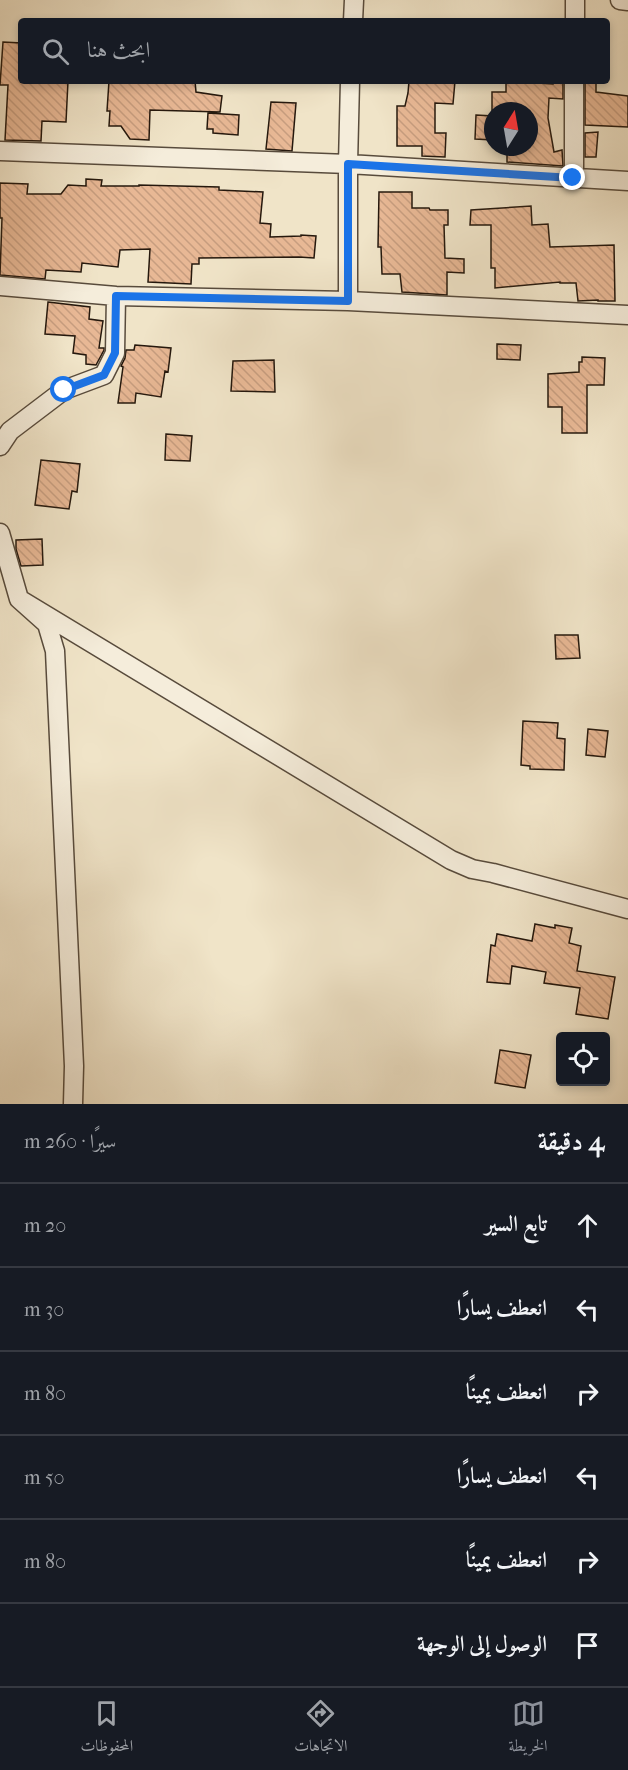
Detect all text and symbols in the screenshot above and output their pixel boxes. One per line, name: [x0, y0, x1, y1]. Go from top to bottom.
search box: [18, 18, 610, 84]
icon: search: [39, 35, 72, 68]
text: ابحث هنا: [87, 37, 150, 63]
north arrow: [484, 102, 538, 156]
route end: [559, 164, 585, 190]
route start: [50, 376, 76, 402]
map controls: [556, 1032, 610, 1086]
button: locate: [556, 1032, 610, 1086]
text: 4 دقيقة: [538, 1126, 604, 1157]
text: سيرًا · 260 m: [24, 1130, 116, 1153]
icon: ahead: [571, 1209, 604, 1242]
text: تابع السير: [485, 1211, 547, 1237]
text: 20 m: [24, 1214, 66, 1237]
icon: left: [571, 1293, 604, 1326]
text: انعطف يسارًا: [457, 1295, 547, 1321]
text: 30 m: [24, 1298, 64, 1321]
icon: right: [571, 1377, 604, 1410]
text: انعطف يمينًا: [466, 1379, 547, 1405]
text: 80 m: [24, 1382, 66, 1405]
icon: left: [571, 1461, 604, 1494]
text: انعطف يسارًا: [457, 1463, 547, 1489]
text: 50 m: [24, 1466, 65, 1489]
icon: right: [571, 1545, 604, 1578]
text: انعطف يمينًا: [466, 1547, 547, 1573]
text: 80 m: [24, 1550, 66, 1573]
icon: arrive: [571, 1629, 604, 1662]
text: الوصول إلى الوجهة: [417, 1631, 547, 1657]
tab: المحفوظات: [81, 1697, 133, 1761]
tab: الاتجاهات: [294, 1697, 348, 1761]
tab: الخريطة: [509, 1697, 548, 1761]

